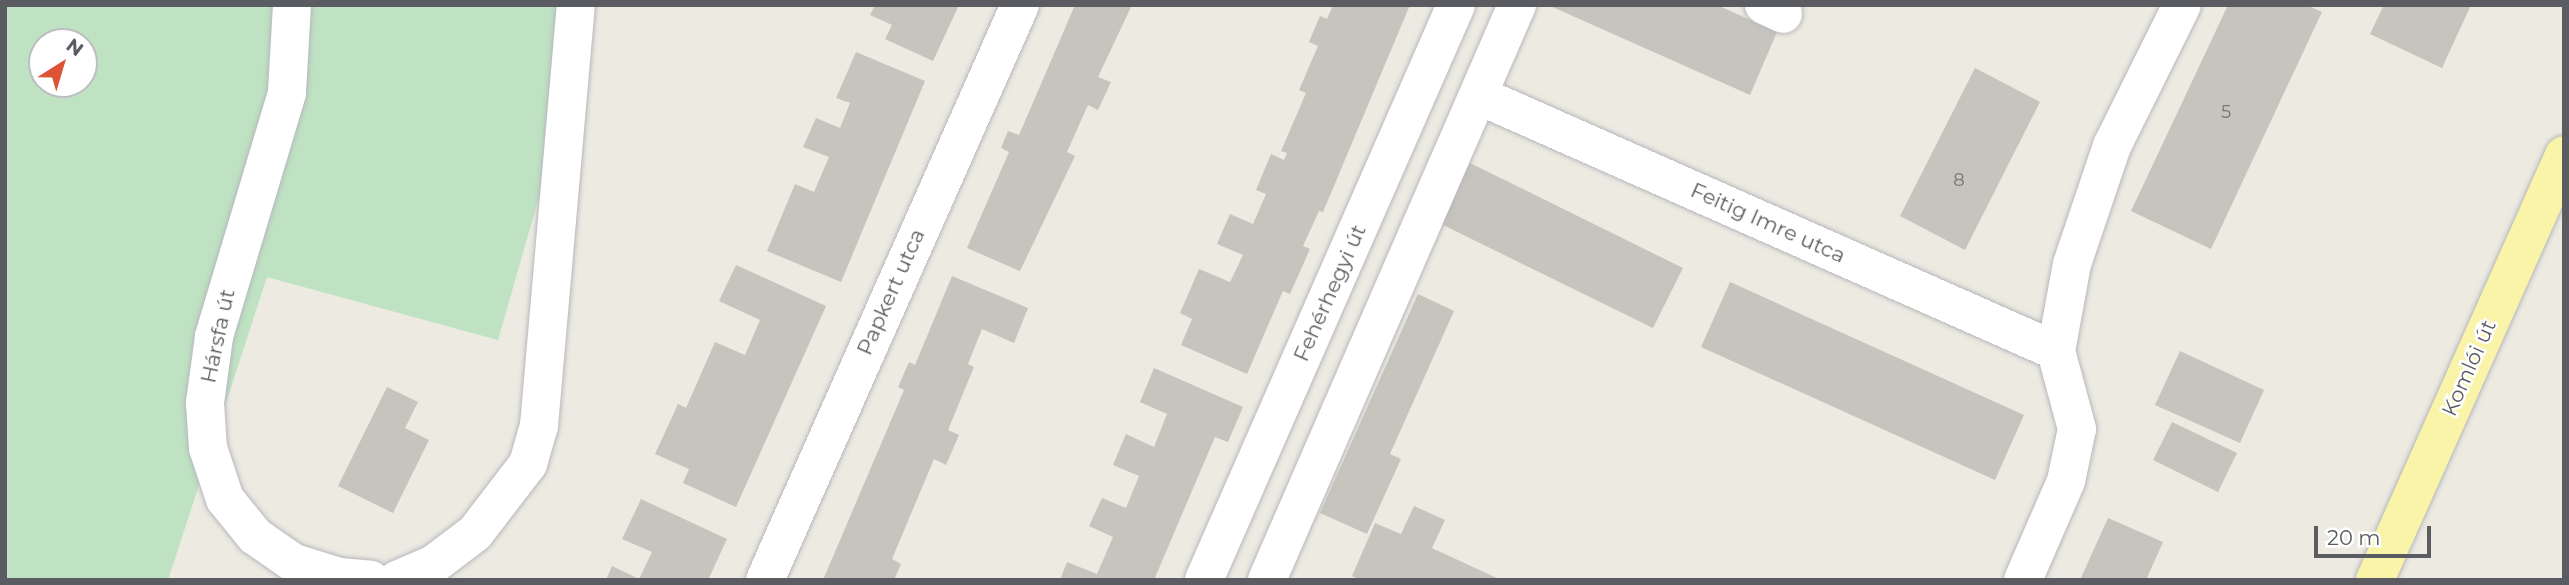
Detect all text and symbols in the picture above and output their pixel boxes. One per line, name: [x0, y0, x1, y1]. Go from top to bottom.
north arrow: [28, 28, 98, 98]
text: N: [62, 34, 88, 61]
house number: 5: [2221, 101, 2231, 123]
house number: 8: [1953, 169, 1965, 191]
street label: Feitig Imre utca: [1687, 178, 1849, 268]
street label: Fehérhegyi út: [1289, 221, 1371, 365]
street label: Papkert utca: [852, 225, 930, 359]
street label: Hársfa út: [196, 287, 240, 385]
street label: Komlói út: [2437, 316, 2501, 420]
scale bar: [2317, 512, 2434, 556]
text: 20 m: [2327, 525, 2381, 550]

